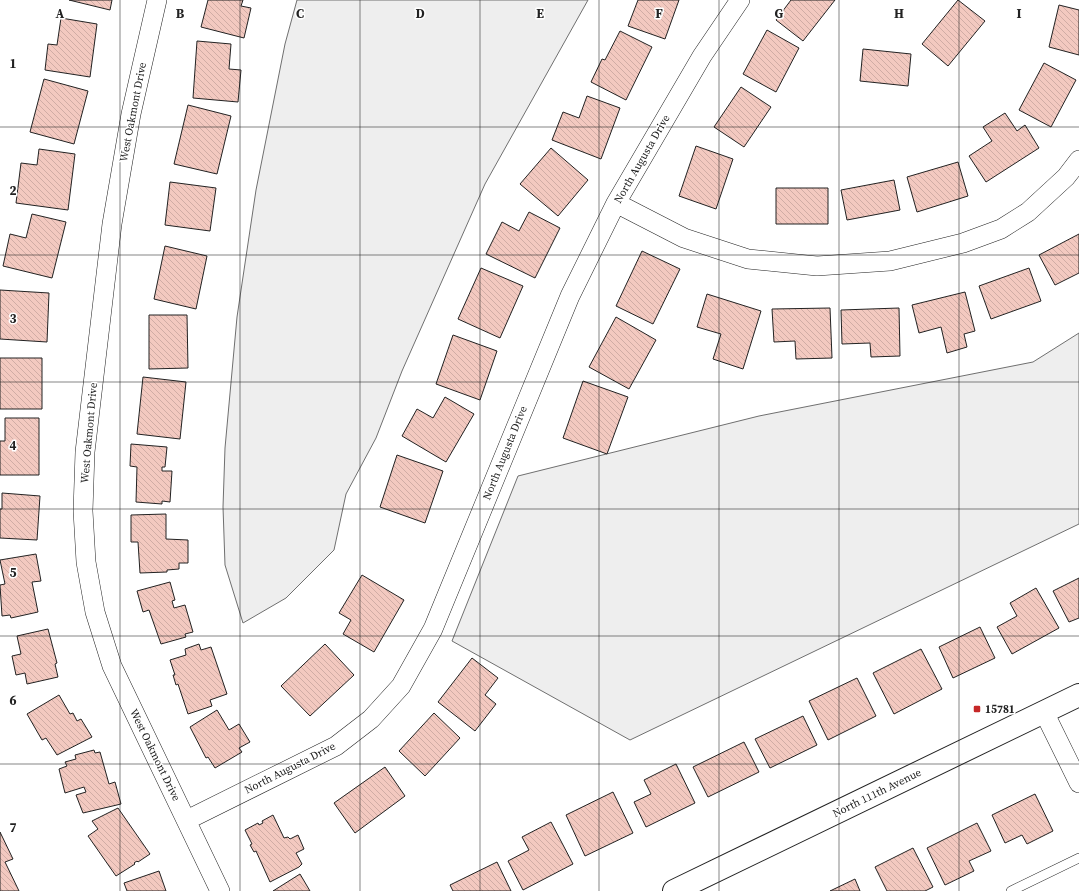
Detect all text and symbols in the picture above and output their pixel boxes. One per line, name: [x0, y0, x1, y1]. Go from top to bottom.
text: A: [56, 5, 65, 22]
text: B: [176, 5, 185, 22]
text: C: [296, 5, 304, 22]
text: D: [415, 5, 425, 22]
text: E: [536, 5, 544, 22]
text: F: [655, 5, 663, 22]
text: G: [775, 5, 784, 22]
text: H: [894, 5, 904, 22]
text: I: [1016, 5, 1022, 22]
text: 1: [9, 55, 17, 72]
street label: West Oakmont Drive: [116, 61, 150, 163]
street label: North Augusta Drive: [610, 112, 674, 206]
text: 2: [9, 182, 17, 199]
text: 3: [9, 310, 17, 327]
street label: West Oakmont Drive: [77, 382, 101, 484]
street label: North Augusta Drive: [479, 403, 531, 502]
text: 4: [9, 437, 17, 454]
text: 5: [9, 564, 17, 581]
text: 6: [9, 692, 17, 709]
place label: 15781: [985, 702, 1015, 717]
marker: 15781: [972, 704, 982, 714]
street label: West Oakmont Drive: [126, 706, 184, 804]
street label: North Augusta Drive: [242, 738, 338, 797]
street label: North 111th Avenue: [830, 765, 924, 821]
text: 7: [9, 819, 17, 836]

